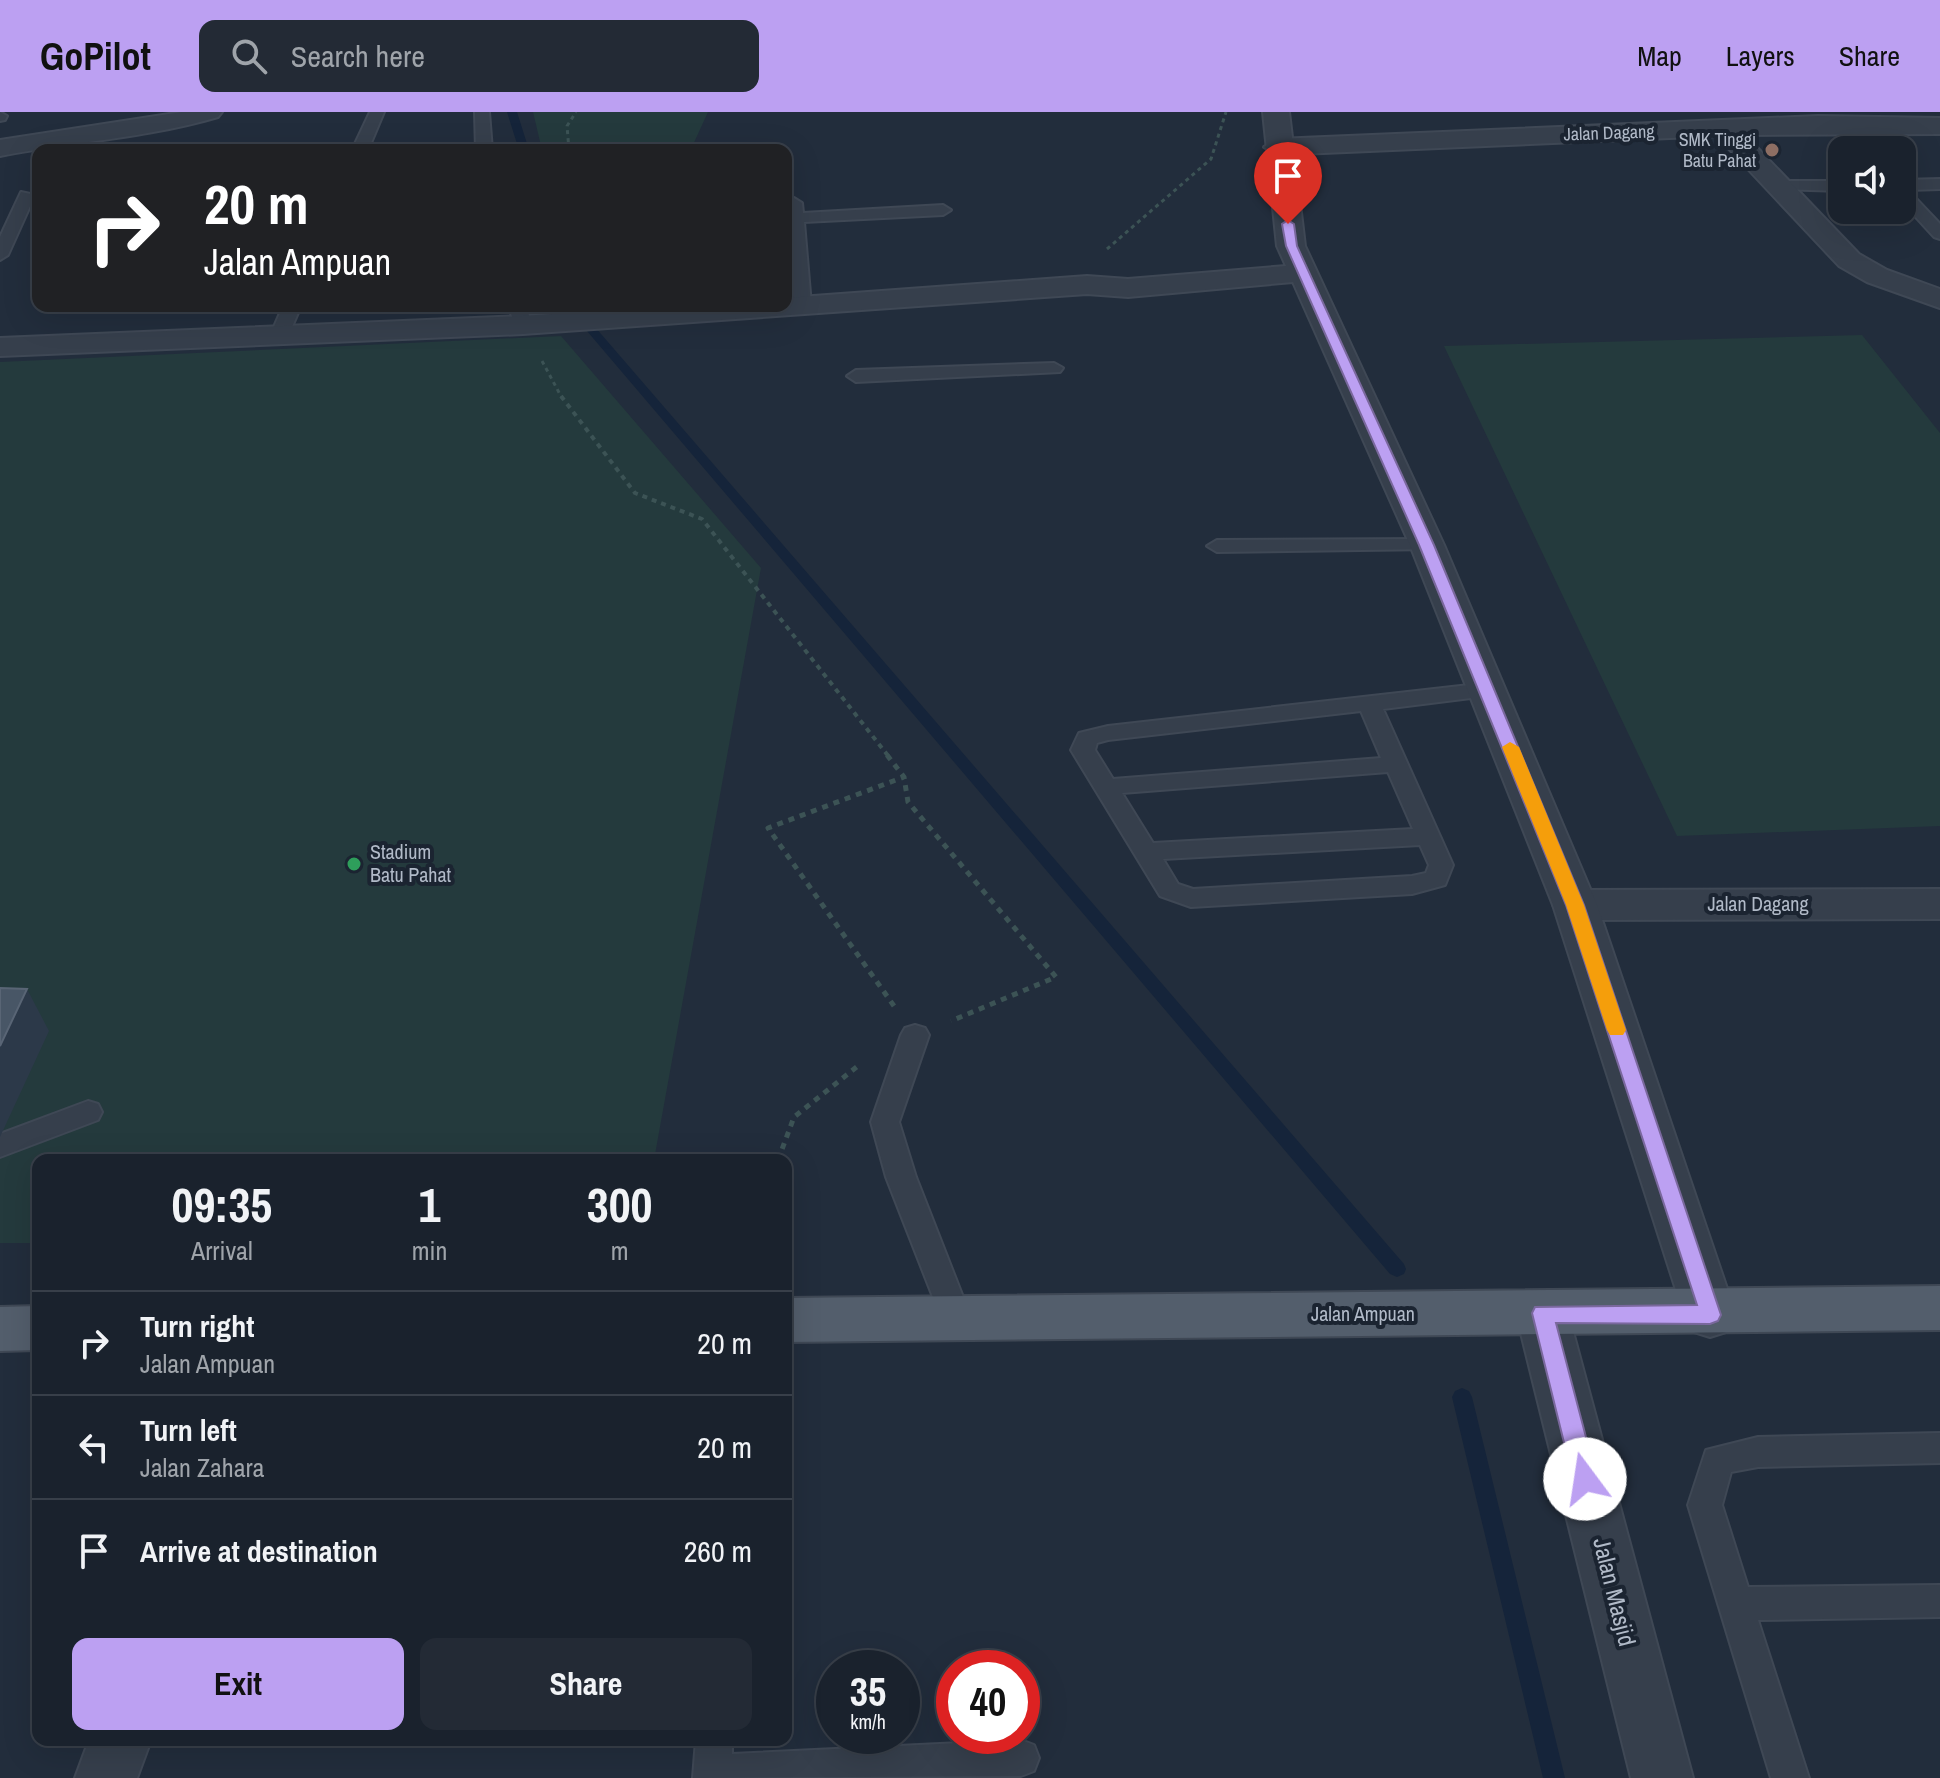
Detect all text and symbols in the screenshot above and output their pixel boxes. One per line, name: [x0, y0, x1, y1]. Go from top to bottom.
search box: [199, 20, 759, 92]
text: GoPilot: [40, 31, 151, 82]
icon: search: [227, 34, 271, 78]
text: Search here: [291, 36, 425, 76]
text: Map: [1637, 37, 1682, 75]
text: Layers: [1726, 37, 1795, 75]
text: Share: [1839, 37, 1900, 75]
street label: Jalan Dagang: [1563, 118, 1656, 147]
place label: SMK Tinggi Batu Pahat: [1679, 127, 1756, 173]
map controls: [1828, 136, 1916, 224]
button: sound: [1828, 136, 1916, 224]
marker: SMK Tinggi Batu Pahat: [1763, 141, 1781, 159]
pin: [1254, 142, 1322, 224]
icon: arrive: [1266, 154, 1310, 198]
text: 20 m: [204, 166, 309, 241]
icon: right: [72, 176, 176, 280]
text: Jalan Ampuan: [204, 238, 391, 286]
place label: Stadium Batu Pahat: [370, 838, 452, 888]
marker: Stadium Batu Pahat: [345, 855, 363, 873]
street label: Jalan Dagang: [1707, 890, 1809, 917]
text: 09:35: [172, 1172, 272, 1237]
text: 1: [419, 1172, 440, 1237]
text: 300: [587, 1172, 652, 1237]
text: Arrival: [191, 1233, 253, 1268]
text: min: [412, 1233, 447, 1268]
text: m: [611, 1233, 629, 1268]
street label: Jalan Ampuan: [1311, 1300, 1415, 1327]
text: Turn right: [140, 1306, 254, 1346]
icon: right: [72, 1321, 116, 1365]
text: 20 m: [697, 1323, 752, 1363]
text: Jalan Ampuan: [140, 1346, 275, 1381]
text: Turn left: [140, 1410, 237, 1450]
icon: left: [72, 1425, 116, 1469]
text: 20 m: [697, 1427, 752, 1467]
position arrow: [1543, 1437, 1627, 1521]
text: Jalan Zahara: [140, 1450, 264, 1485]
icon: arrive: [72, 1529, 116, 1573]
text: Arrive at destination: [140, 1531, 378, 1571]
text: 260 m: [684, 1531, 752, 1571]
street label: Jalan Masjid: [1586, 1534, 1644, 1649]
button: Exit: [72, 1638, 404, 1730]
button: Share: [420, 1638, 752, 1730]
speed limit sign: 40: [936, 1650, 1040, 1754]
text: 35: [850, 1665, 886, 1718]
text: km/h: [850, 1708, 886, 1735]

